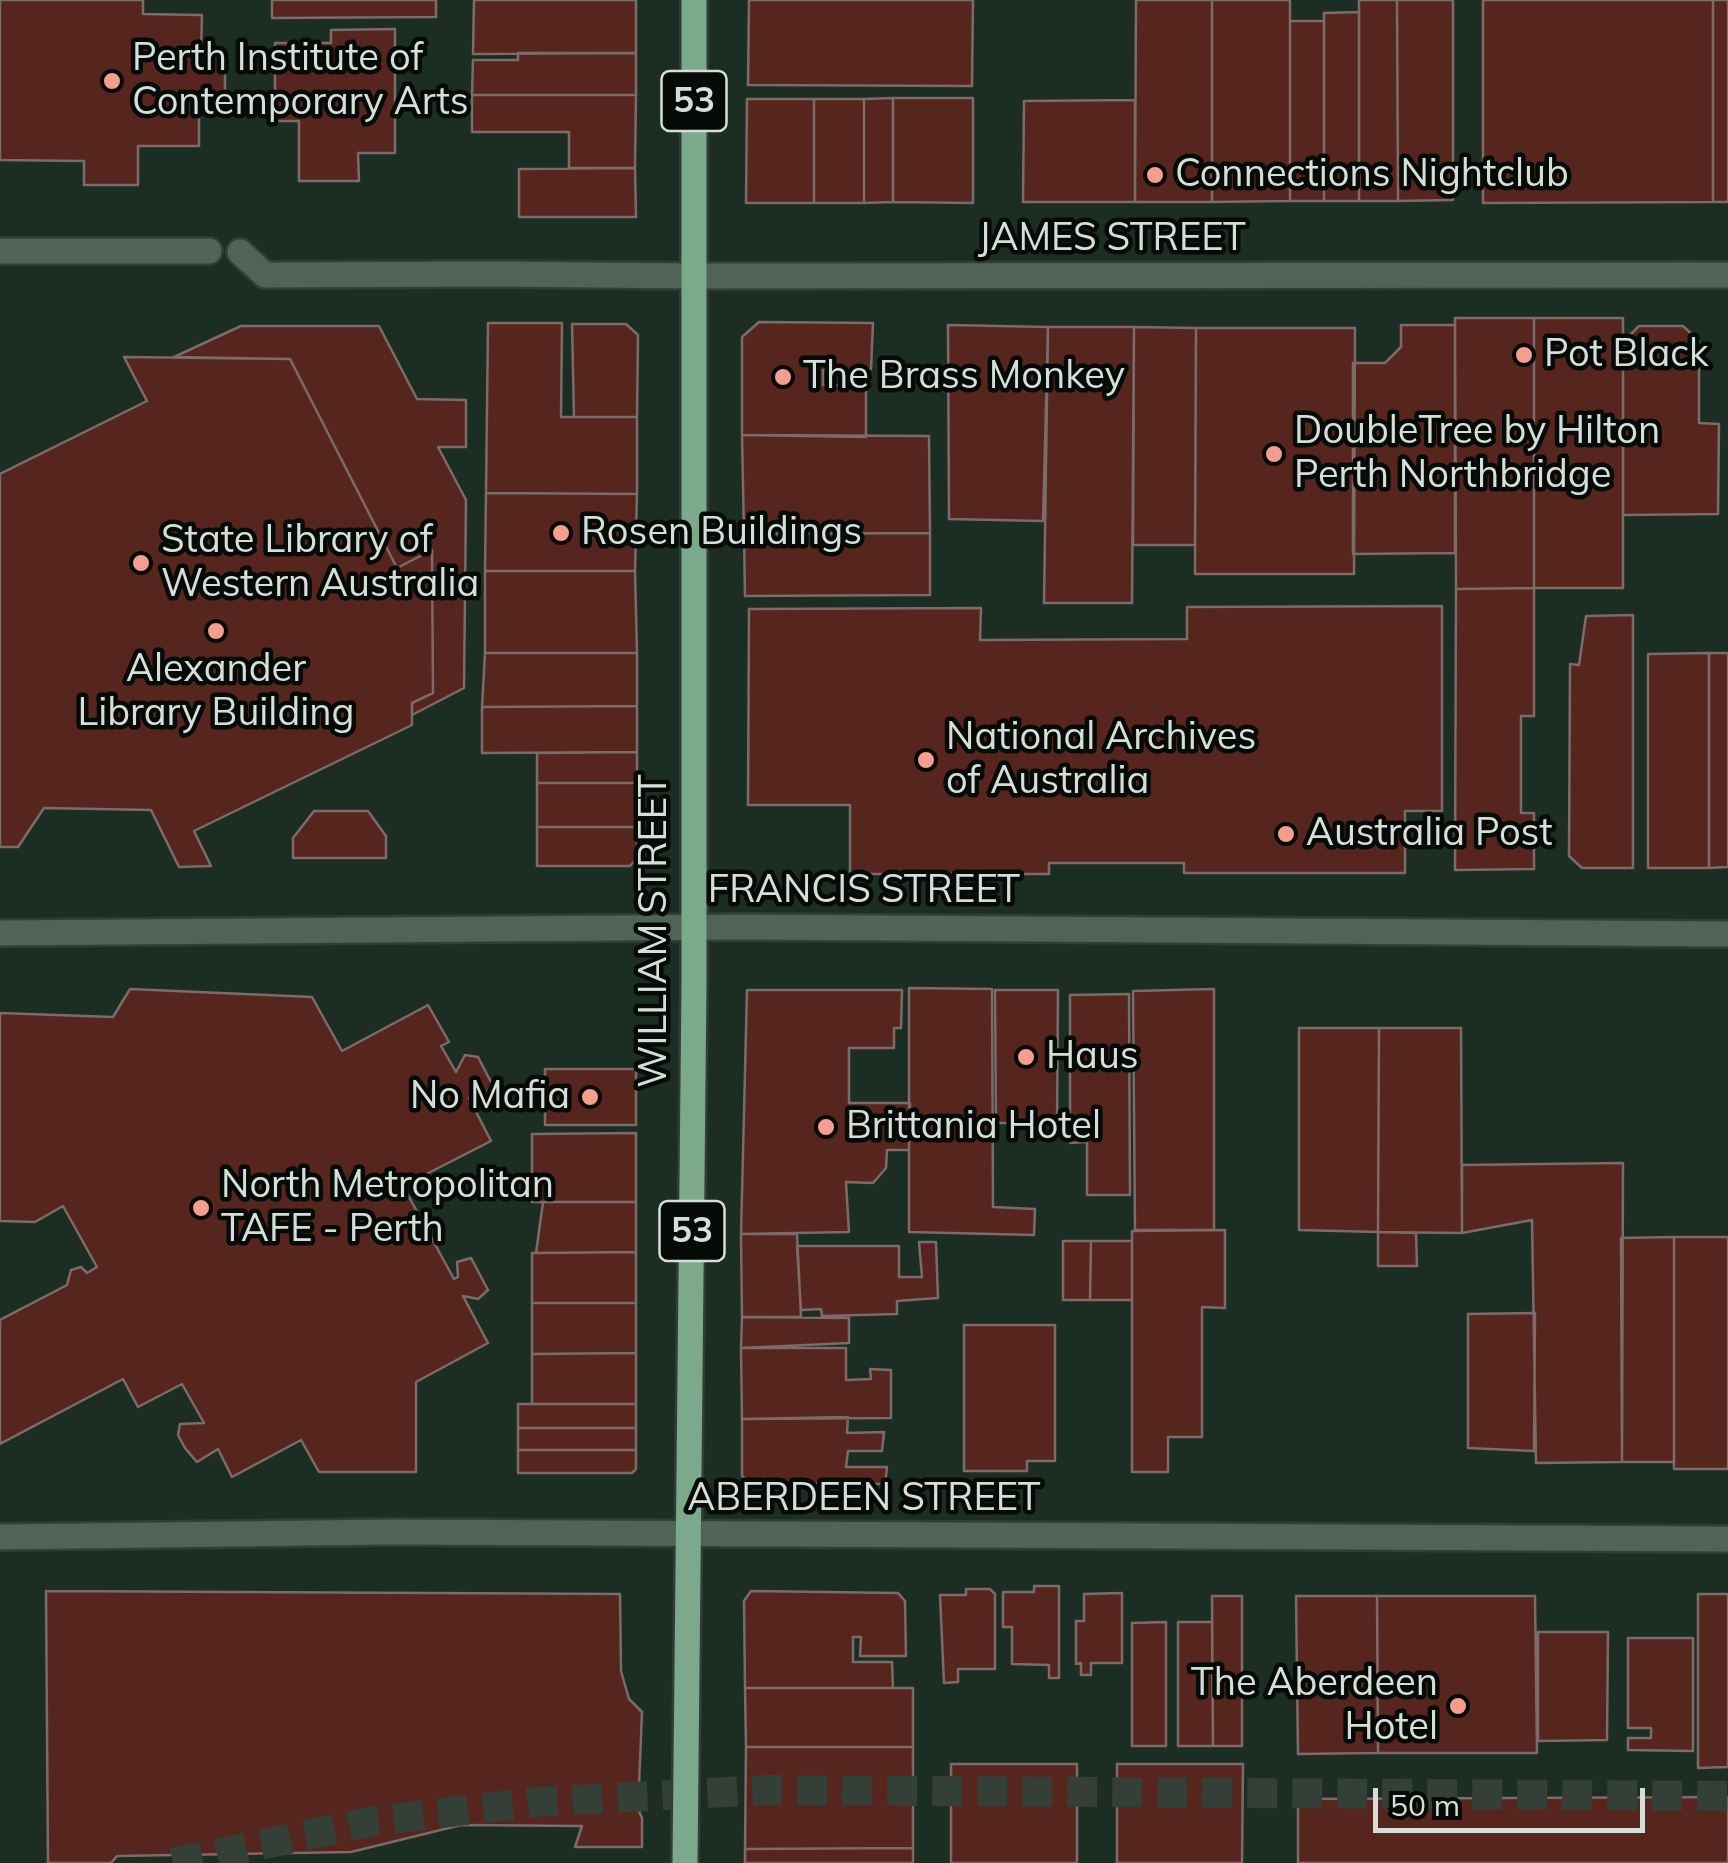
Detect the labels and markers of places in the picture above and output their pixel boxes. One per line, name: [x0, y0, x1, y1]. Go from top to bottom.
place label: Perth Institute of Contemporary Arts: [132, 36, 469, 125]
marker: Perth Institute of Contemporary Arts: [101, 70, 123, 92]
place label: Connections Nightclub: [1175, 152, 1569, 198]
marker: Connections Nightclub: [1144, 164, 1166, 186]
place label: Pot Black: [1544, 332, 1709, 378]
marker: Pot Black: [1513, 344, 1535, 366]
place label: The Brass Monkey: [803, 354, 1125, 400]
marker: The Brass Monkey: [772, 366, 794, 388]
place label: DoubleTree by Hilton Perth Northbridge: [1294, 409, 1660, 498]
marker: DoubleTree by Hilton Perth Northbridge: [1263, 443, 1285, 465]
place label: Rosen Buildings: [581, 510, 862, 556]
place label: State Library of Western Australia: [161, 518, 479, 608]
marker: Rosen Buildings: [550, 522, 572, 544]
marker: State Library of Western Australia: [130, 552, 152, 574]
marker: Alexander Library Building: [205, 620, 227, 642]
place label: Alexander Library Building: [78, 647, 354, 736]
place label: National Archives of Australia: [946, 715, 1256, 804]
marker: National Archives of Australia: [915, 749, 937, 771]
place label: Australia Post: [1306, 811, 1553, 857]
marker: Australia Post: [1275, 823, 1297, 845]
place label: Haus: [1046, 1034, 1139, 1080]
marker: Haus: [1015, 1046, 1037, 1068]
place label: No Mafia: [410, 1074, 570, 1120]
marker: No Mafia: [579, 1086, 601, 1108]
place label: Brittania Hotel: [846, 1104, 1101, 1150]
marker: Brittania Hotel: [815, 1116, 837, 1138]
place label: North Metropolitan TAFE - Perth: [221, 1163, 554, 1252]
marker: North Metropolitan TAFE - Perth: [190, 1197, 212, 1219]
place label: The Aberdeen Hotel: [1191, 1661, 1438, 1750]
marker: The Aberdeen Hotel: [1447, 1695, 1469, 1717]

